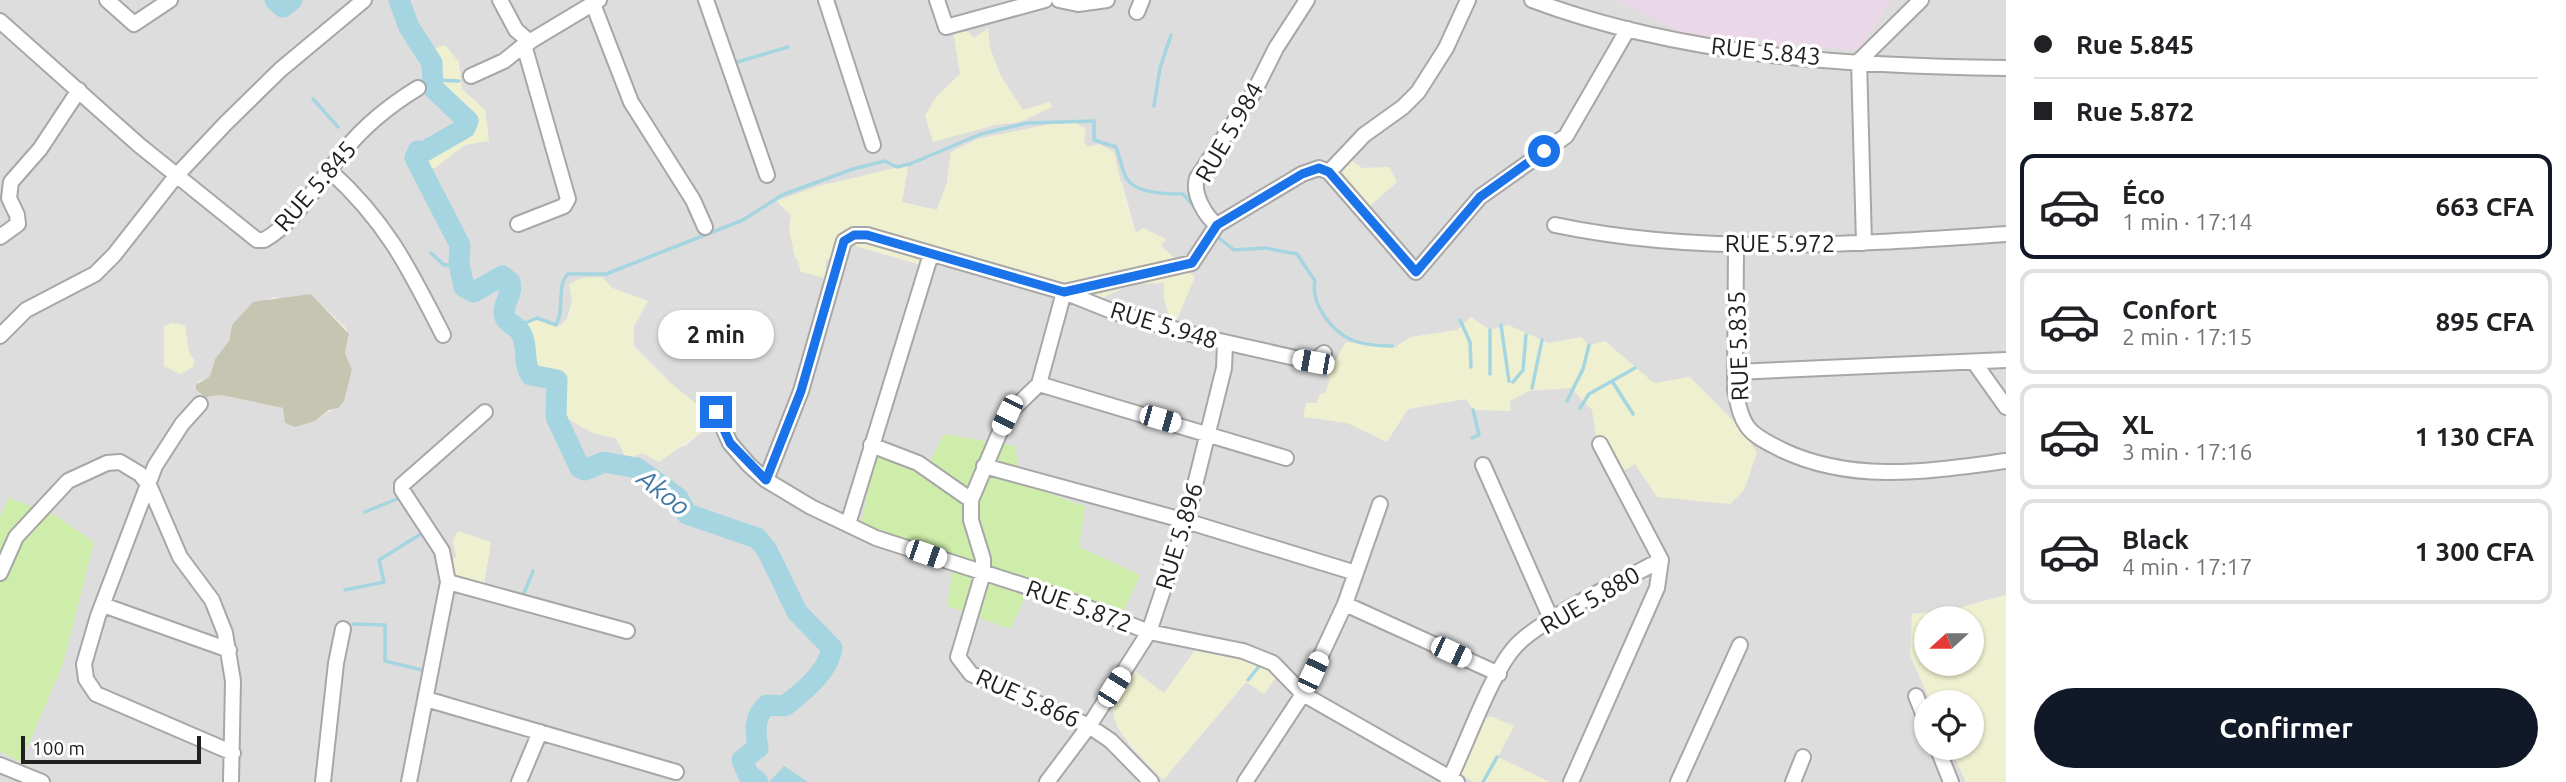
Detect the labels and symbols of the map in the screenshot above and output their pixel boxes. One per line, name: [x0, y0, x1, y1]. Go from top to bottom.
street label: RUE 5.843: [1710, 32, 1822, 70]
street label: RUE 5.984: [1190, 77, 1268, 187]
street label: RUE 5.845: [269, 135, 361, 237]
route start: [1528, 135, 1560, 167]
street label: RUE 5.972: [1725, 230, 1835, 257]
street label: RUE 5.835: [1723, 290, 1753, 402]
street label: RUE 5.948: [1107, 296, 1221, 354]
callout: 2 min: [658, 310, 774, 360]
car: [1291, 348, 1336, 376]
car: [989, 392, 1026, 438]
route end: [700, 396, 732, 428]
car: [1137, 403, 1184, 435]
water label: Akoo: [631, 462, 696, 521]
street label: RUE 5.896: [1150, 479, 1208, 593]
car: [903, 537, 950, 571]
street label: RUE 5.880: [1535, 561, 1645, 639]
street label: RUE 5.872: [1023, 574, 1135, 638]
north arrow: [1914, 606, 1984, 676]
car: [1428, 634, 1475, 670]
car: [1295, 649, 1332, 695]
street label: RUE 5.866: [972, 663, 1084, 733]
car: [1094, 664, 1135, 710]
scale bar: [21, 733, 201, 765]

